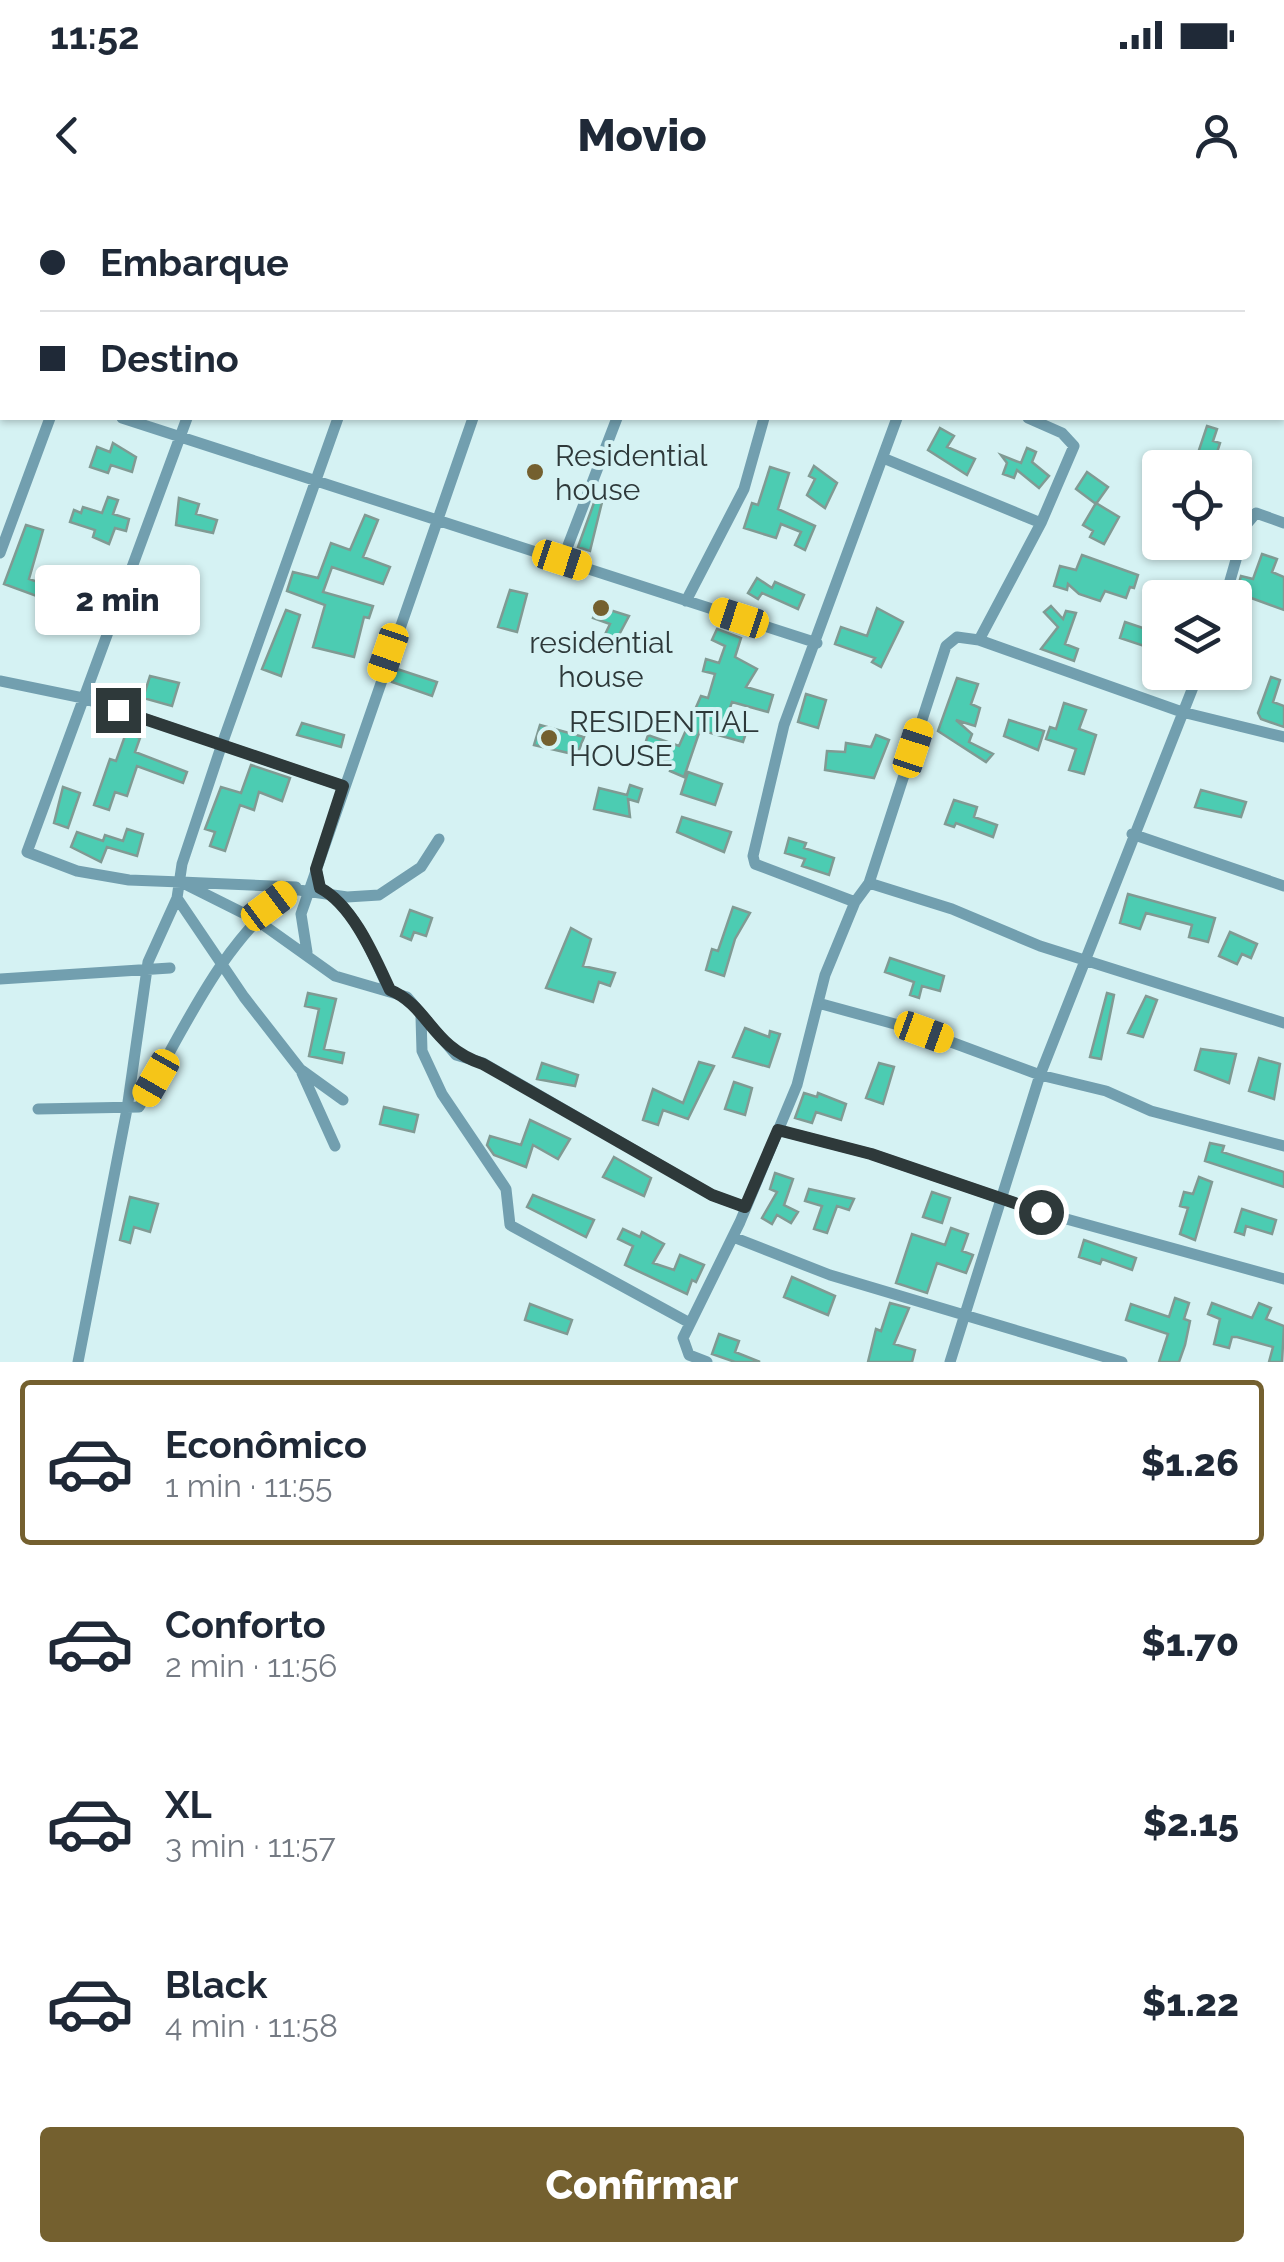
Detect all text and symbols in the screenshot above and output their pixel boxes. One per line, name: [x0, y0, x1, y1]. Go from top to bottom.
text: 11:52: [50, 13, 139, 58]
icon: back: [40, 108, 95, 163]
icon: person: [1189, 108, 1244, 163]
text: Movio: [577, 109, 707, 162]
text: Embarque: [100, 240, 289, 285]
text: Destino: [100, 336, 239, 381]
place label: Residential house: [555, 438, 708, 507]
map controls: [1142, 450, 1252, 690]
button: locate: [1142, 450, 1252, 560]
marker: Residential house: [524, 461, 546, 483]
car: [529, 536, 595, 584]
callout: 2 min: [36, 565, 200, 635]
button: layers: [1142, 580, 1252, 690]
text: 2 min: [75, 581, 160, 618]
car: [706, 594, 772, 642]
marker: residential house: [590, 597, 612, 619]
car: [364, 620, 412, 686]
place label: residential house: [529, 625, 674, 694]
route end: [96, 688, 141, 733]
place label: RESIDENTIAL HOUSE: [569, 704, 759, 773]
car: [889, 715, 937, 781]
marker: RESIDENTIAL HOUSE: [538, 727, 560, 749]
car: [236, 876, 302, 936]
car: [891, 1008, 957, 1056]
car: [128, 1045, 184, 1111]
route start: [1019, 1190, 1064, 1235]
icon: car: [45, 1418, 135, 1508]
text: Econômico: [165, 1422, 367, 1467]
text: $1.26: [1141, 1440, 1239, 1485]
text: 1 min · 11:55: [165, 1467, 333, 1504]
icon: car: [45, 1598, 135, 1688]
text: Conforto: [165, 1602, 326, 1647]
text: $1.70: [1141, 1620, 1239, 1665]
text: 2 min · 11:56: [165, 1647, 337, 1684]
icon: car: [45, 1778, 135, 1868]
text: XL: [165, 1782, 212, 1827]
text: $2.15: [1143, 1800, 1239, 1845]
text: 3 min · 11:57: [165, 1827, 336, 1864]
icon: car: [45, 1958, 135, 2048]
text: Black: [165, 1962, 267, 2007]
text: $1.22: [1142, 1980, 1239, 2025]
text: 4 min · 11:58: [165, 2007, 338, 2044]
button: Confirmar: [40, 2127, 1244, 2242]

